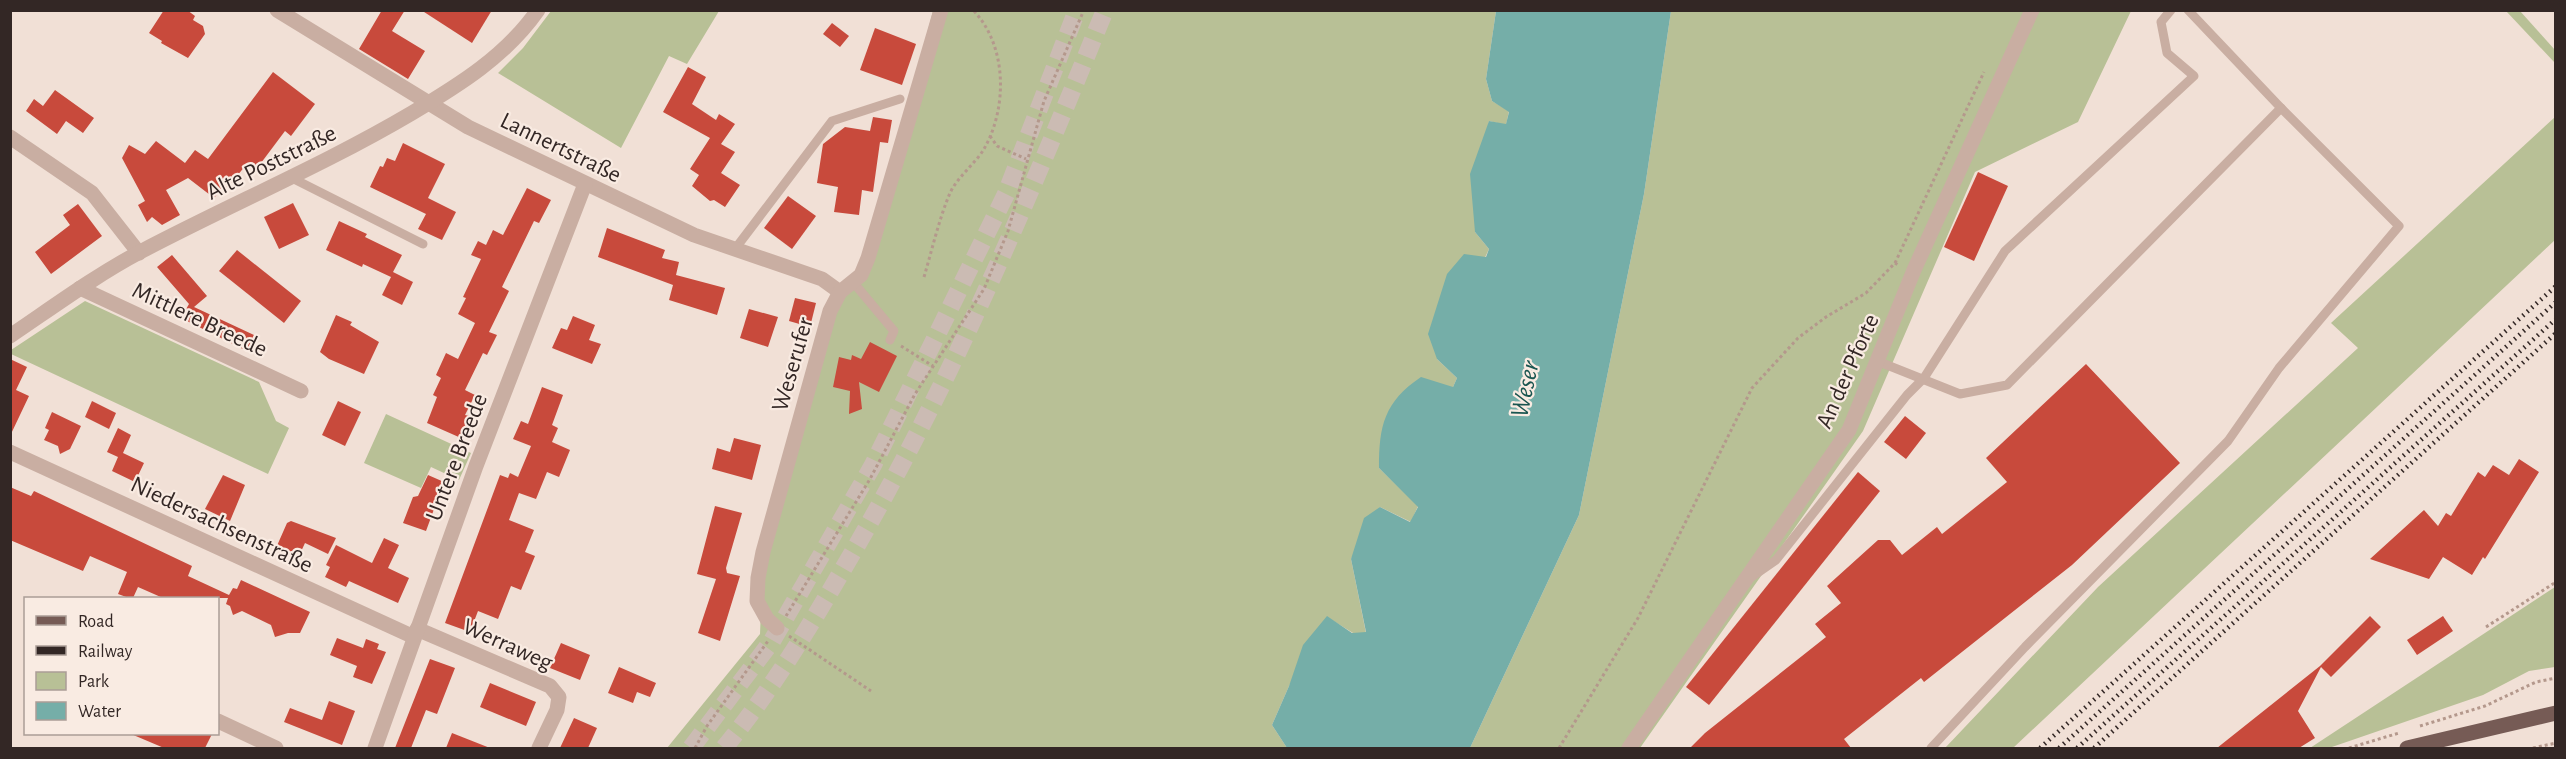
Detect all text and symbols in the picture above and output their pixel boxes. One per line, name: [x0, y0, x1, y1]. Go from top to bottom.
street label: Lannertstraße: [496, 108, 625, 187]
street label: Alte Poststraße: [203, 121, 340, 205]
street label: Mittlere Breede: [128, 278, 271, 362]
street label: An der Pforte: [1812, 311, 1884, 432]
street label: Weserufer: [768, 314, 818, 414]
water label: Weser: [1506, 357, 1544, 420]
street label: Untere Breede: [422, 390, 492, 524]
street label: Niedersachsenstraße: [127, 472, 316, 578]
legend: [24, 597, 219, 735]
text: Road: [78, 613, 114, 631]
street label: Werraweg: [459, 614, 557, 675]
text: Railway: [78, 643, 133, 661]
text: Park: [78, 673, 110, 691]
text: Water: [78, 703, 121, 721]

